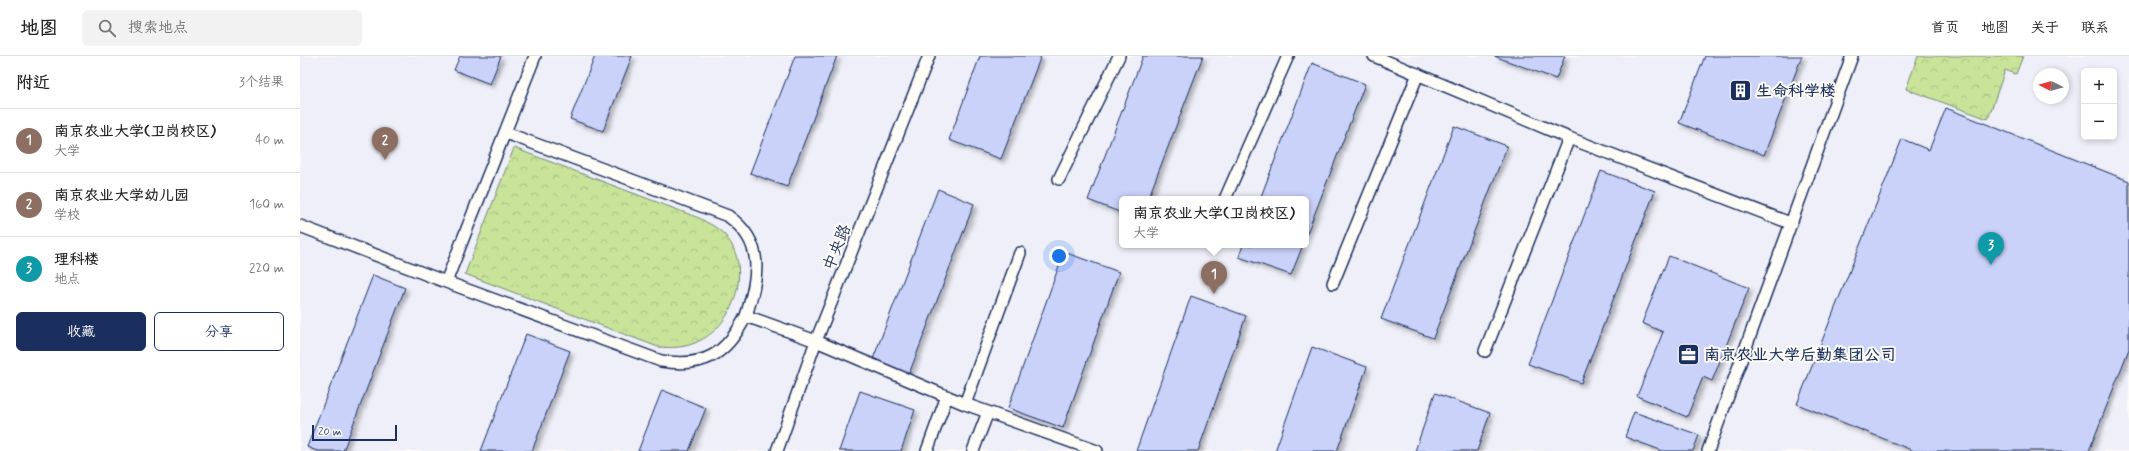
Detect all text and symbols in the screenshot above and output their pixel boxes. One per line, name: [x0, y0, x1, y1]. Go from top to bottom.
search box: [82, 10, 362, 46]
text: 地图: [20, 16, 58, 41]
icon: search: [96, 17, 118, 39]
text: 搜索地点: [128, 18, 188, 38]
text: 首页: [1931, 19, 1959, 37]
text: 地图: [1981, 19, 2009, 37]
text: 关于: [2031, 19, 2059, 37]
text: 联系: [2081, 19, 2109, 37]
north arrow: [2033, 68, 2069, 104]
map controls: [2081, 68, 2117, 140]
button: +: [2081, 68, 2117, 104]
text: 附近: [16, 72, 50, 94]
text: 3个结果: [239, 74, 284, 91]
building icon: 生命科学楼: [1727, 77, 1753, 103]
place label: 生命科学楼: [1756, 81, 1836, 102]
button: −: [2081, 104, 2117, 140]
text: 南京农业大学(卫岗校区): [54, 122, 216, 142]
pin: 2: [372, 127, 398, 160]
text: 1: [26, 132, 32, 149]
text: 40 m: [255, 132, 284, 149]
text: 大学: [54, 143, 80, 160]
text: 南京农业大学幼儿园: [54, 186, 189, 206]
text: 2: [26, 196, 32, 213]
text: 160 m: [249, 196, 284, 213]
popup: [1119, 196, 1309, 248]
text: 南京农业大学(卫岗校区): [1133, 204, 1295, 224]
text: 学校: [54, 207, 80, 224]
street label: 中央路: [819, 221, 856, 274]
text: 大学: [1133, 225, 1159, 242]
pin: 3: [1978, 232, 2004, 265]
your location: [1049, 246, 1069, 266]
text: 理科楼: [54, 250, 99, 270]
text: 3: [26, 260, 32, 277]
text: 220 m: [249, 260, 284, 277]
pin: 1: [1201, 261, 1227, 294]
text: 地点: [54, 271, 80, 288]
button: 收藏: [16, 312, 146, 351]
button: 分享: [154, 312, 284, 351]
office icon: 南京农业大学后勤集团公司: [1675, 341, 1701, 367]
place label: 南京农业大学后勤集团公司: [1704, 345, 1896, 366]
scale bar: [312, 423, 397, 442]
text: 20 m: [318, 425, 341, 439]

